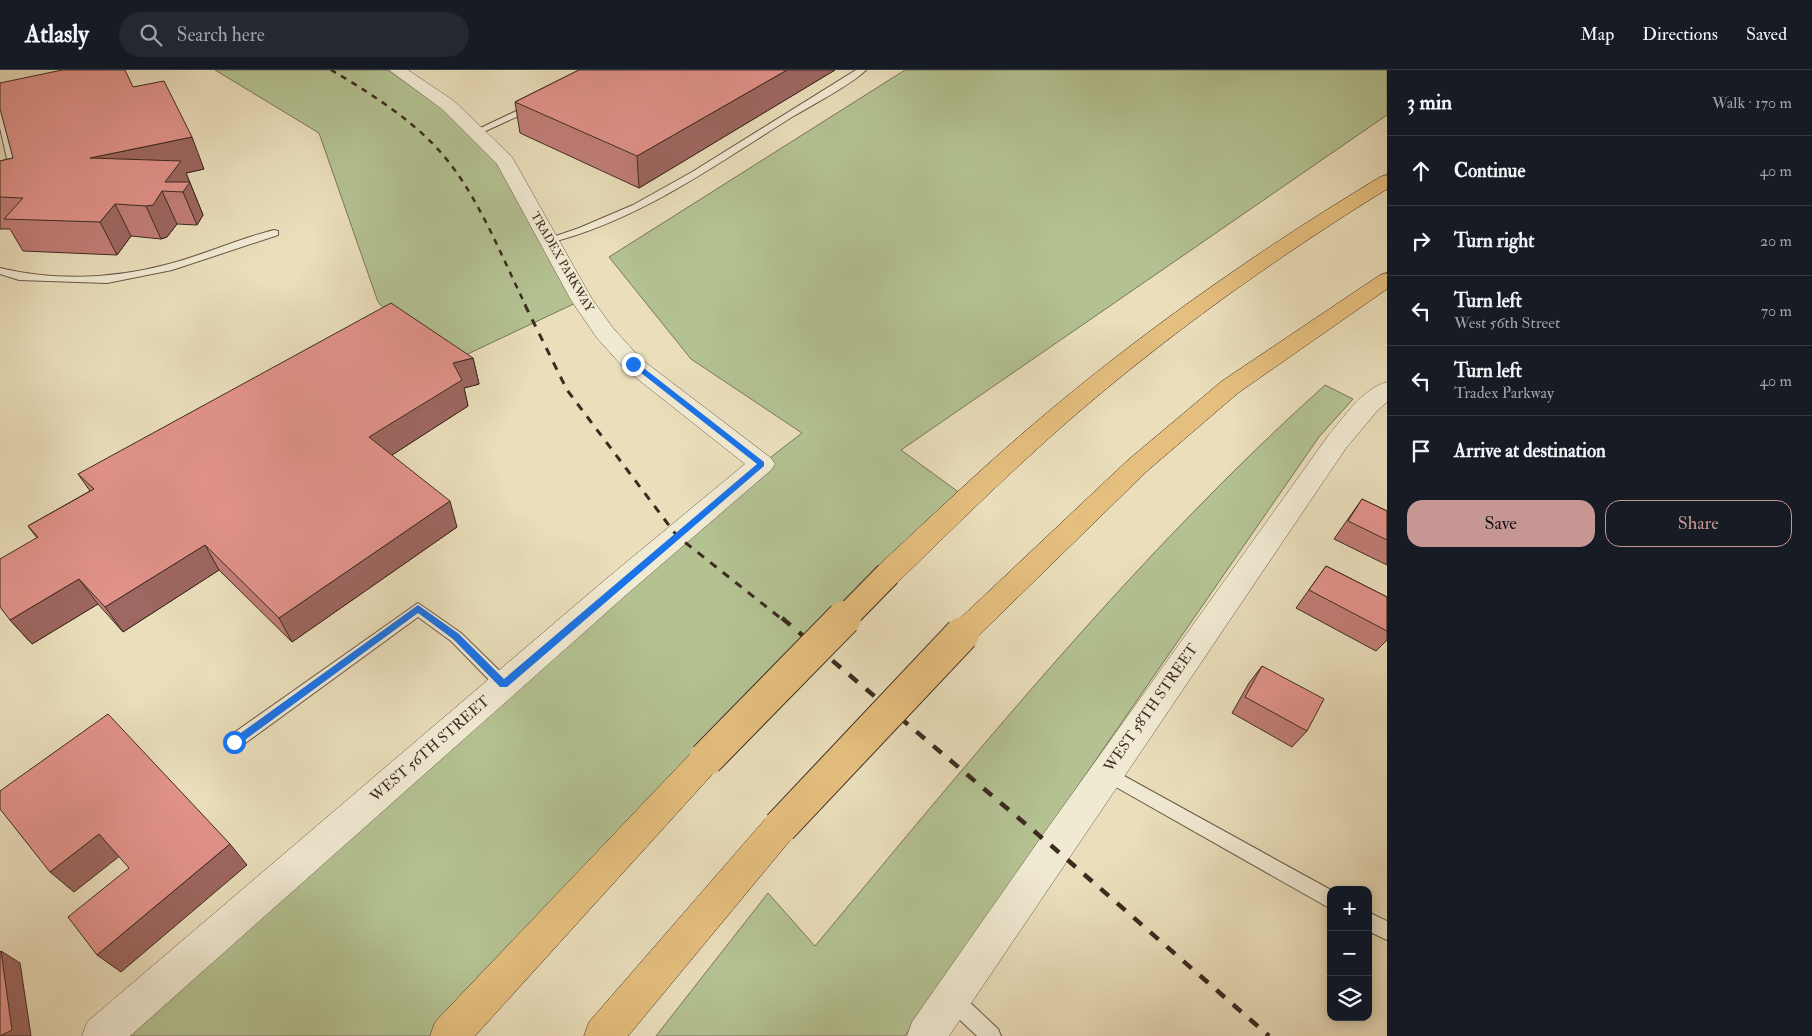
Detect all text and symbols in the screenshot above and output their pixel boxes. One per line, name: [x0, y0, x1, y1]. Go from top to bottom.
search box: [119, 12, 469, 57]
text: Atlasly: [25, 19, 89, 50]
icon: search: [137, 21, 165, 49]
text: Search here: [177, 23, 265, 47]
text: Map: [1581, 23, 1614, 46]
text: Directions: [1642, 23, 1718, 46]
text: Saved: [1746, 23, 1787, 46]
text: 3 min: [1407, 89, 1452, 116]
text: Walk · 170 m: [1712, 93, 1792, 113]
icon: ahead: [1407, 157, 1435, 185]
text: Continue: [1454, 159, 1525, 183]
text: 40 m: [1759, 161, 1792, 181]
street label: TRADEX PARKWAY: [527, 209, 597, 315]
icon: right: [1407, 227, 1435, 255]
text: Turn right: [1454, 229, 1534, 253]
text: 20 m: [1760, 231, 1792, 251]
text: Turn left: [1454, 289, 1522, 313]
icon: left: [1407, 297, 1435, 325]
text: 70 m: [1761, 301, 1792, 321]
text: West 56th Street: [1454, 313, 1560, 333]
route end: [622, 353, 645, 376]
text: Turn left: [1454, 359, 1522, 383]
icon: left: [1407, 367, 1435, 395]
text: 40 m: [1759, 371, 1792, 391]
text: Tradex Parkway: [1454, 383, 1554, 403]
icon: arrive: [1407, 437, 1435, 465]
text: Arrive at destination: [1454, 439, 1606, 463]
button: Save: [1407, 500, 1595, 547]
button: Share: [1605, 500, 1792, 547]
street label: WEST 58TH STREET: [1099, 640, 1202, 776]
street label: WEST 56TH STREET: [366, 692, 494, 807]
route start: [223, 731, 246, 754]
map controls: [1327, 886, 1372, 1021]
button: +: [1327, 886, 1372, 931]
button: −: [1327, 931, 1372, 976]
button: layers: [1327, 976, 1372, 1021]

